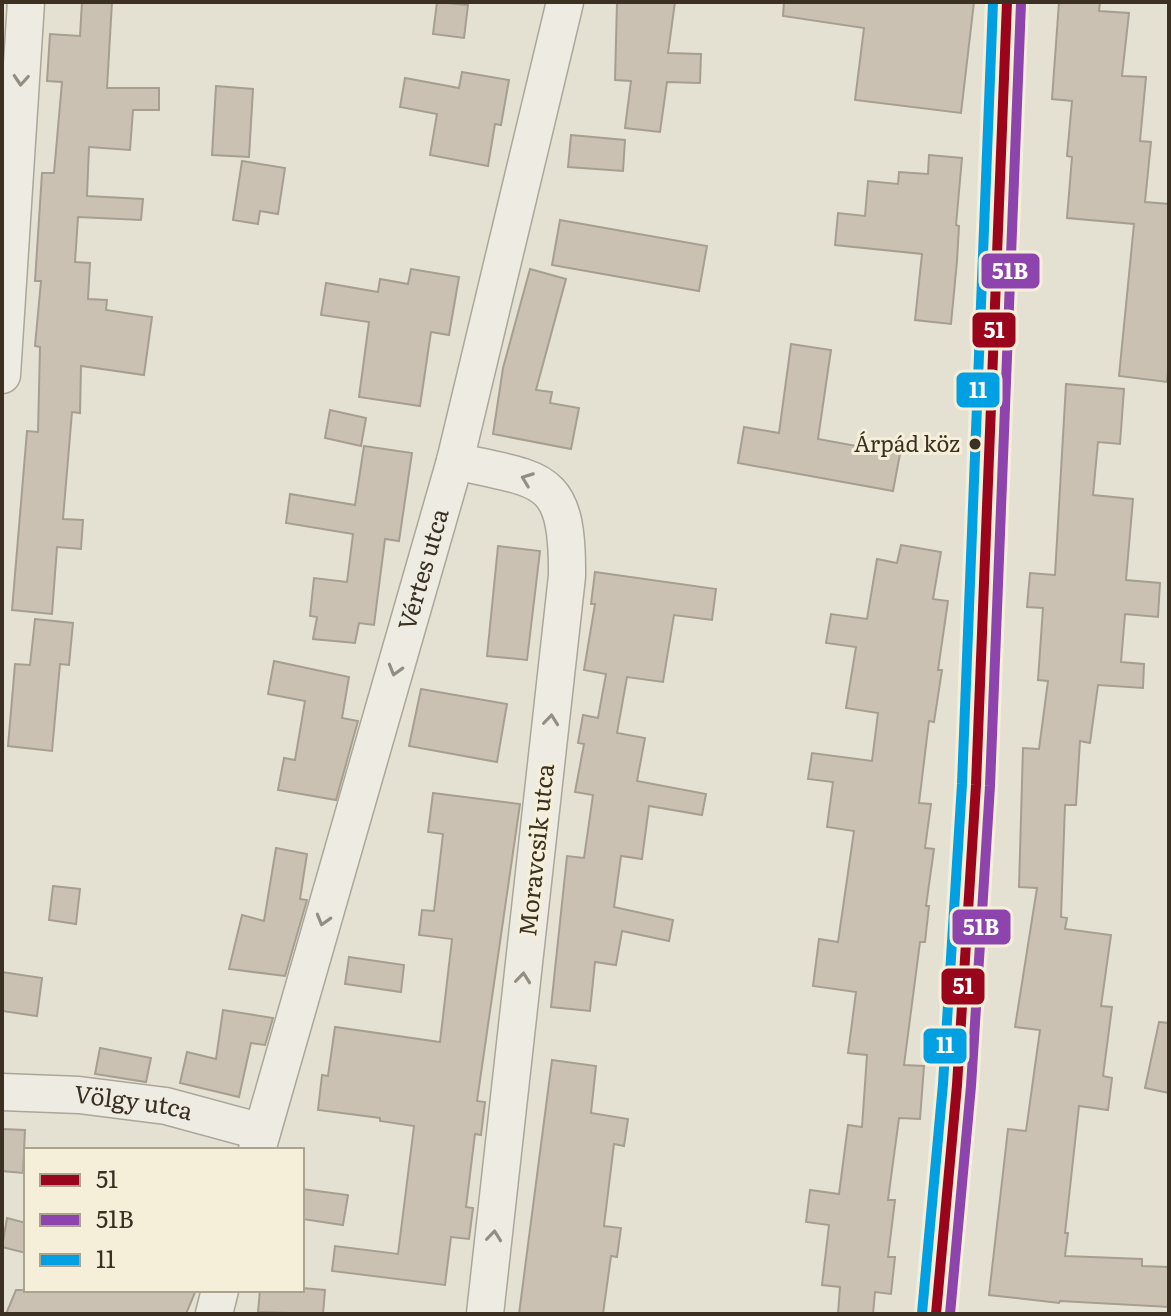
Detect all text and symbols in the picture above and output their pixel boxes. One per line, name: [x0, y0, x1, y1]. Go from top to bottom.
one-way arrow: [13, 74, 30, 87]
line badge: 51B: [980, 252, 1041, 290]
text: 51B: [992, 253, 1028, 286]
line badge: 51: [971, 311, 1017, 349]
text: 51: [983, 312, 1005, 345]
line badge: 11: [955, 371, 1001, 409]
text: 11: [969, 372, 987, 405]
place label: Árpád köz: [854, 426, 960, 459]
marker: Árpád köz: [967, 436, 983, 452]
one-way arrow: [521, 472, 535, 489]
street label: Vértes utca: [387, 504, 456, 634]
one-way arrow: [388, 663, 404, 677]
one-way arrow: [543, 713, 560, 726]
street label: Moravcsik utca: [508, 762, 561, 938]
line badge: 51B: [951, 908, 1012, 946]
text: 51B: [963, 909, 999, 942]
one-way arrow: [316, 913, 332, 927]
line badge: 51: [940, 967, 986, 1006]
text: 51: [952, 968, 974, 1001]
one-way arrow: [514, 971, 531, 984]
line badge: 11: [922, 1027, 968, 1065]
text: 11: [936, 1027, 954, 1060]
street label: Völgy utca: [72, 1075, 197, 1128]
legend: [24, 1148, 304, 1292]
text: 51: [96, 1160, 118, 1195]
text: 51B: [96, 1200, 134, 1235]
one-way arrow: [485, 1230, 502, 1243]
text: 11: [96, 1240, 116, 1275]

